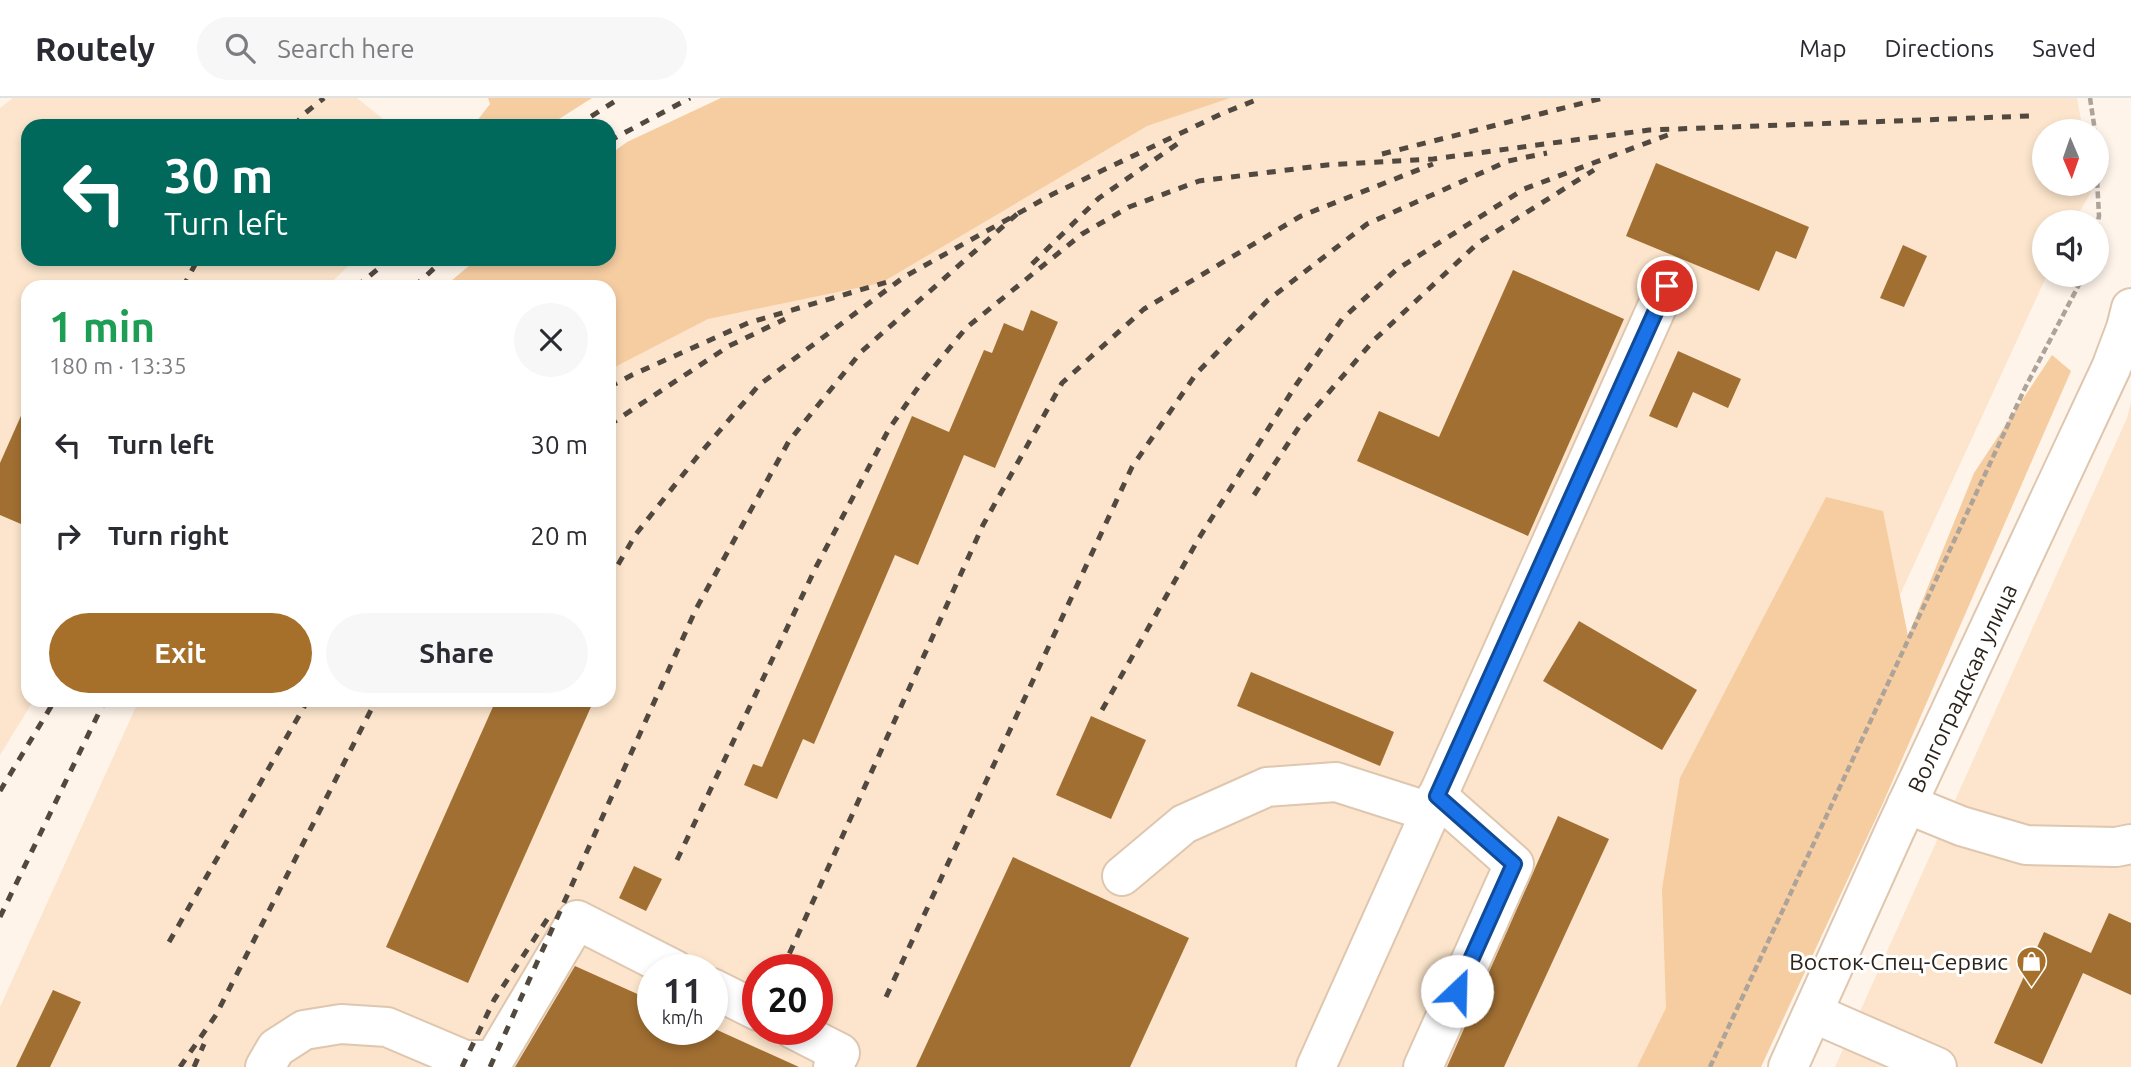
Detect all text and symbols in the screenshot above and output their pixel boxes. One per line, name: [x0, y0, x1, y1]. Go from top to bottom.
search box: [197, 17, 687, 80]
icon: search: [221, 29, 259, 67]
text: Routely: [35, 30, 155, 67]
text: Search here: [277, 34, 415, 63]
text: Map: [1799, 35, 1846, 62]
text: Directions: [1884, 35, 1994, 62]
text: Saved: [2032, 35, 2096, 62]
north arrow: [2032, 119, 2109, 196]
map controls: [2032, 119, 2109, 287]
icon: left: [49, 147, 140, 238]
text: 30 m: [164, 147, 273, 202]
text: Turn left: [164, 205, 288, 241]
button: sound: [2032, 210, 2109, 287]
pin: [1637, 256, 1697, 316]
icon: arrive: [1648, 267, 1686, 305]
text: 1 min: [49, 303, 155, 350]
button: close: [514, 303, 588, 377]
text: 180 m · 13:35: [49, 353, 187, 378]
icon: left: [49, 426, 87, 464]
text: Turn left: [108, 430, 214, 459]
text: 30 m: [530, 430, 588, 459]
icon: right: [49, 517, 87, 555]
text: Turn right: [108, 521, 229, 550]
text: 20 m: [530, 521, 588, 550]
street label: Волгоградская улица: [1903, 580, 2021, 796]
button: Exit: [49, 613, 312, 693]
button: Share: [326, 613, 588, 693]
shop icon: Восток-Спец-Сервис: [2014, 944, 2048, 988]
place label: Восток-Спец-Сервис: [1789, 949, 2008, 974]
speed limit sign: 20: [742, 954, 833, 1045]
position arrow: [1420, 954, 1494, 1028]
text: 11: [663, 970, 702, 1010]
text: km/h: [662, 1007, 703, 1027]

